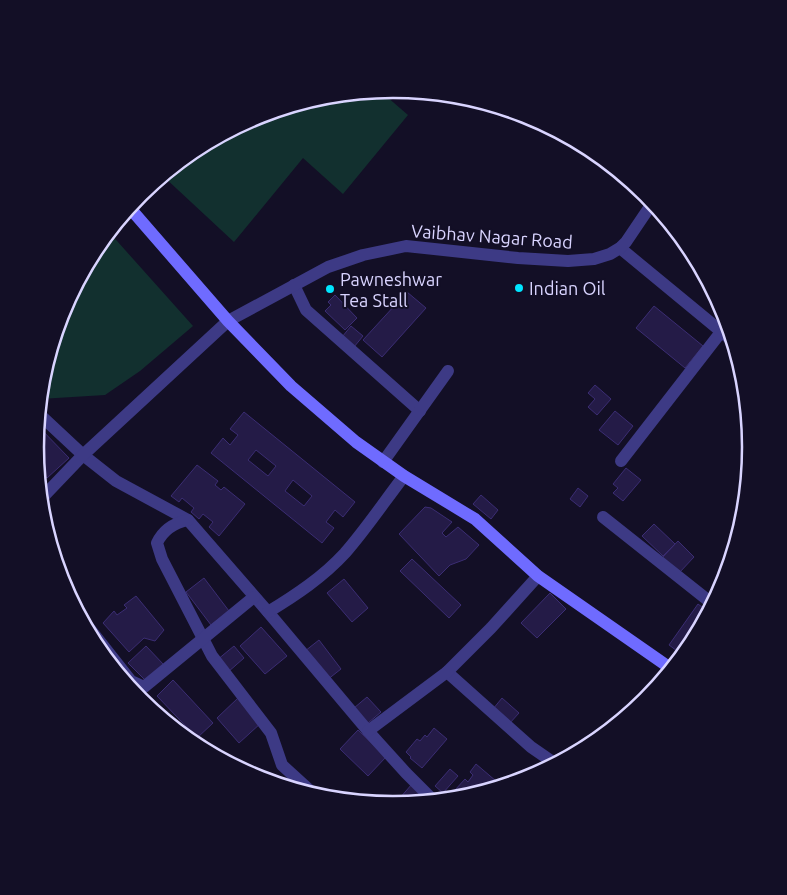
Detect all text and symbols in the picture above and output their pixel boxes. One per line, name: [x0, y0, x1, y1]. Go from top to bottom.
street label: Vaibhav Nagar Road: [411, 220, 573, 252]
place label: Pawneshwar Tea Stall: [340, 269, 442, 310]
place label: Indian Oil: [529, 278, 606, 298]
marker: Indian Oil: [513, 282, 525, 294]
marker: Pawneshwar Tea Stall: [324, 283, 336, 295]

